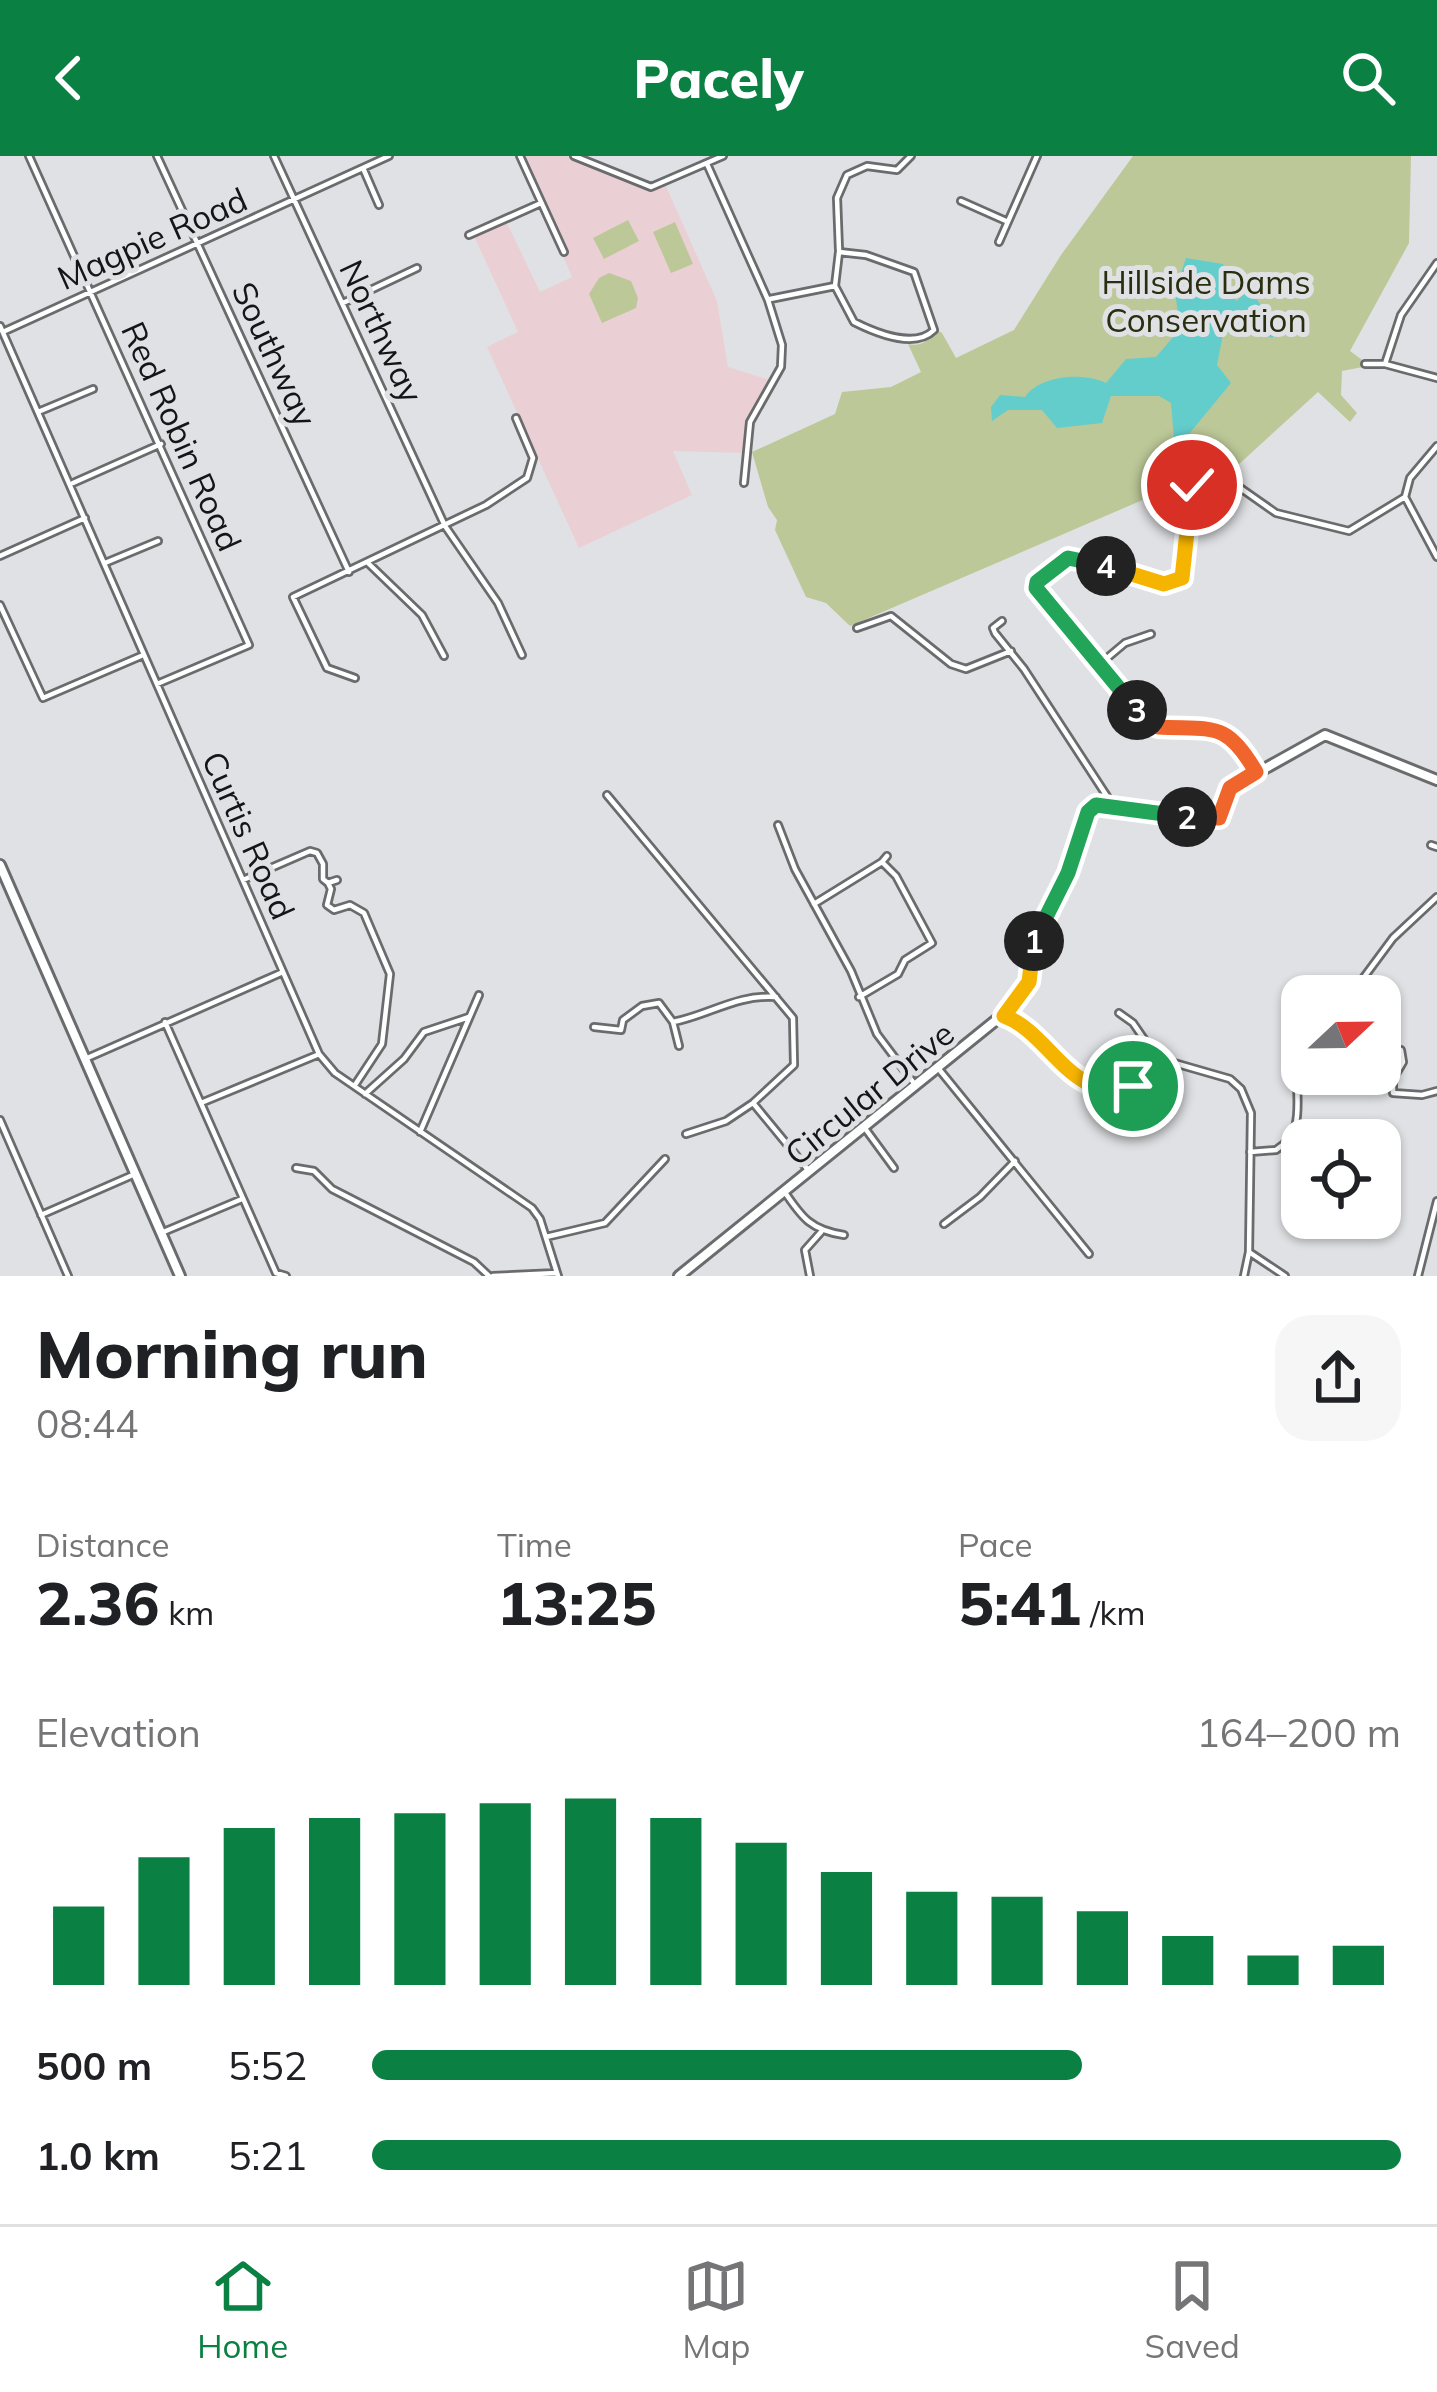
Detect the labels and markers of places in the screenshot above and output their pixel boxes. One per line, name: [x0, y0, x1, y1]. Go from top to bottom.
pin: [1141, 434, 1243, 536]
pin: 4: [1076, 536, 1136, 596]
pin: 3: [1107, 680, 1167, 740]
pin: 2: [1157, 787, 1217, 847]
pin: 1: [1004, 911, 1064, 971]
pin: [1082, 1035, 1184, 1137]

